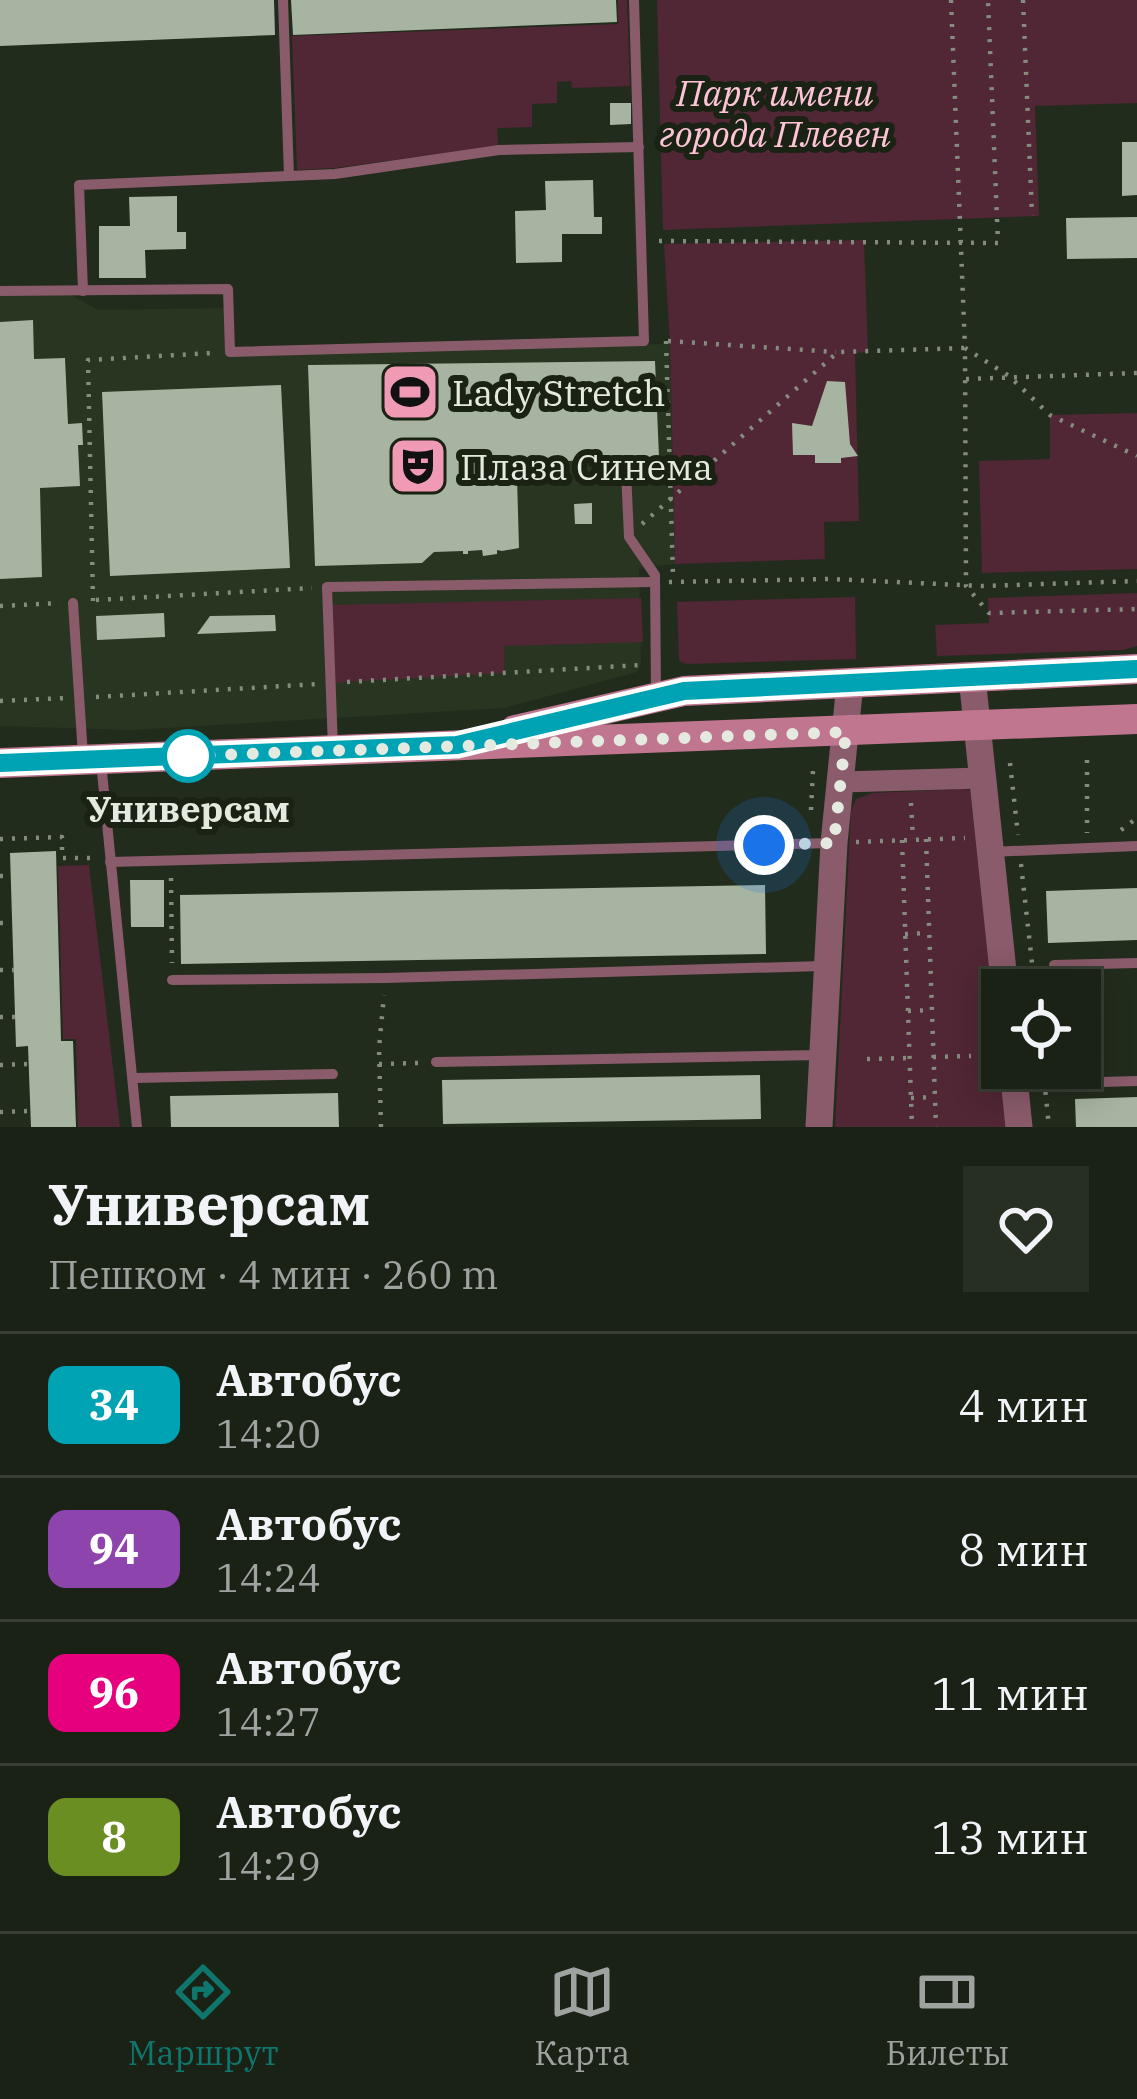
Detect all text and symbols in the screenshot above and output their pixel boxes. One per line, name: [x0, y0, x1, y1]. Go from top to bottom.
park label: Парк имени города Плевен: [659, 69, 891, 157]
sports icon: Lady Stretch: [379, 361, 441, 423]
place label: Lady Stretch: [452, 369, 665, 416]
theatre icon: Плаза Синема: [387, 435, 449, 497]
place label: Плаза Синема: [460, 443, 713, 490]
marker: Универсам: [163, 731, 213, 781]
place label: Универсам: [86, 785, 290, 832]
your location: [734, 815, 794, 875]
map controls: [981, 969, 1101, 1089]
button: locate: [981, 969, 1101, 1089]
button: heart: [963, 1166, 1089, 1292]
text: Универсам: [48, 1167, 370, 1241]
text: Пешком · 4 мин · 260 m: [48, 1249, 498, 1300]
text: Автобус: [216, 1350, 402, 1408]
text: 4 мин: [958, 1376, 1089, 1434]
text: 34: [89, 1377, 139, 1432]
text: 14:20: [216, 1408, 321, 1459]
text: Автобус: [216, 1494, 402, 1552]
text: 8 мин: [958, 1520, 1089, 1578]
text: 94: [89, 1521, 139, 1576]
text: 14:24: [216, 1552, 321, 1603]
text: Автобус: [216, 1638, 402, 1696]
text: 11 мин: [931, 1664, 1089, 1722]
text: 96: [89, 1665, 139, 1720]
text: 14:27: [216, 1696, 321, 1747]
text: Автобус: [216, 1782, 402, 1840]
text: 13 мин: [931, 1808, 1089, 1866]
text: 8: [101, 1809, 127, 1864]
text: 14:29: [216, 1840, 321, 1891]
tab: Маршрут: [128, 1959, 279, 2074]
tab: Карта: [534, 1959, 630, 2074]
tab: Билеты: [886, 1959, 1009, 2074]

